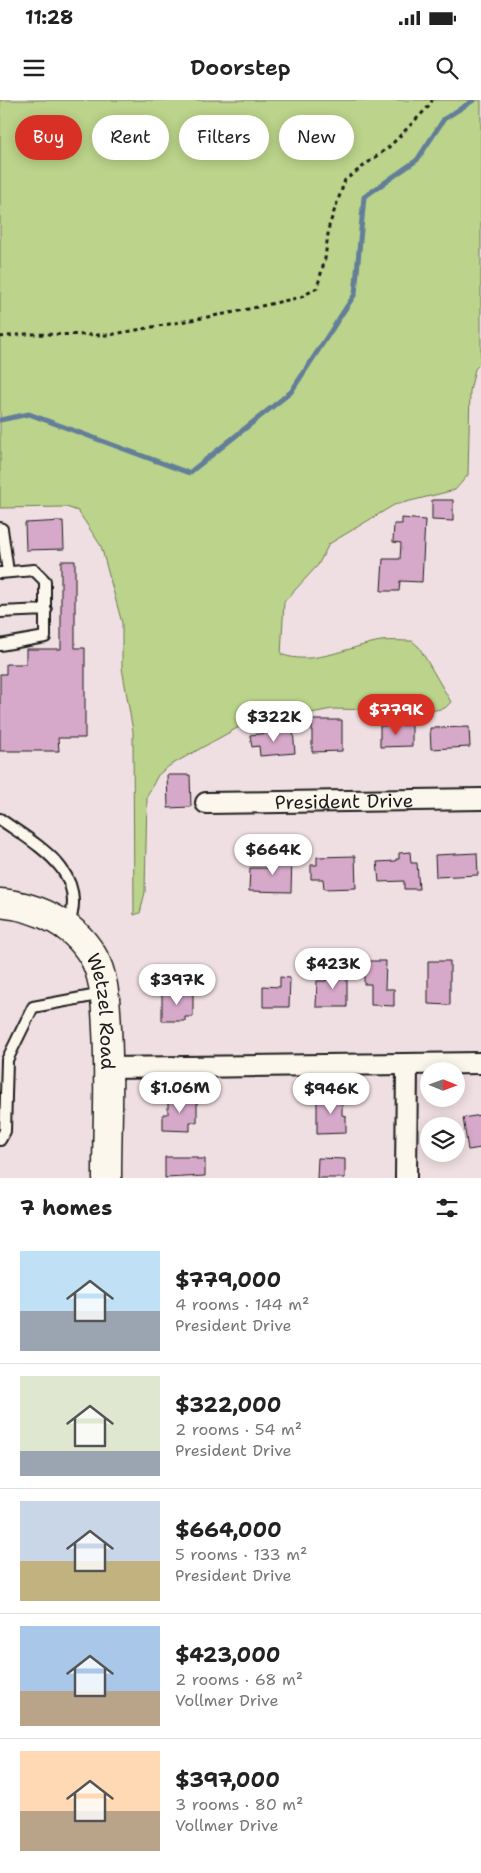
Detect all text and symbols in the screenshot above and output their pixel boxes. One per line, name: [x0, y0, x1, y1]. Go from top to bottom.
text: 11:28: [25, 5, 73, 30]
text: Doorstep: [190, 53, 291, 82]
icon: menu: [20, 54, 48, 82]
icon: search: [433, 54, 461, 82]
chip: Buy: [15, 115, 82, 160]
chip: Rent: [92, 115, 169, 160]
chip: Filters: [179, 115, 269, 160]
chip: New: [279, 115, 354, 160]
pin: $779K: [361, 694, 431, 736]
text: $779K: [369, 699, 423, 720]
pin: $322K: [239, 700, 309, 743]
text: $322K: [247, 706, 301, 727]
street label: President Drive: [274, 787, 413, 814]
pin: $664K: [238, 834, 308, 876]
text: $664K: [245, 839, 301, 860]
pin: $423K: [298, 948, 368, 990]
street label: Wetzel Road: [81, 949, 121, 1070]
text: $423K: [306, 953, 360, 974]
pin: $397K: [142, 964, 212, 1006]
text: $397K: [150, 969, 204, 990]
north arrow: [420, 1062, 465, 1108]
map controls: [420, 1062, 465, 1162]
pin: $1.06M: [139, 1072, 221, 1114]
pin: $946K: [296, 1072, 366, 1115]
text: $1.06M: [150, 1077, 210, 1098]
text: $946K: [304, 1078, 358, 1099]
button: layers: [420, 1117, 465, 1162]
text: 7 homes: [20, 1194, 112, 1222]
icon: filters: [433, 1194, 461, 1222]
text: $779,000: [175, 1266, 281, 1294]
icon: home: [60, 1271, 120, 1331]
text: 4 rooms · 144 m²: [175, 1294, 309, 1315]
text: President Drive: [175, 1315, 292, 1336]
text: $322,000: [175, 1391, 281, 1419]
icon: home: [60, 1396, 120, 1456]
text: 2 rooms · 54 m²: [175, 1419, 302, 1440]
text: President Drive: [175, 1440, 292, 1461]
text: $664,000: [175, 1516, 282, 1544]
icon: home: [60, 1521, 120, 1581]
text: 5 rooms · 133 m²: [175, 1544, 307, 1565]
text: President Drive: [175, 1565, 292, 1586]
text: $423,000: [175, 1641, 281, 1669]
icon: home: [60, 1646, 120, 1706]
text: 2 rooms · 68 m²: [175, 1669, 303, 1690]
text: Vollmer Drive: [175, 1690, 279, 1711]
text: $397,000: [175, 1766, 280, 1794]
icon: home: [60, 1771, 120, 1831]
text: 3 rooms · 80 m²: [175, 1794, 303, 1815]
text: Vollmer Drive: [175, 1815, 279, 1836]

